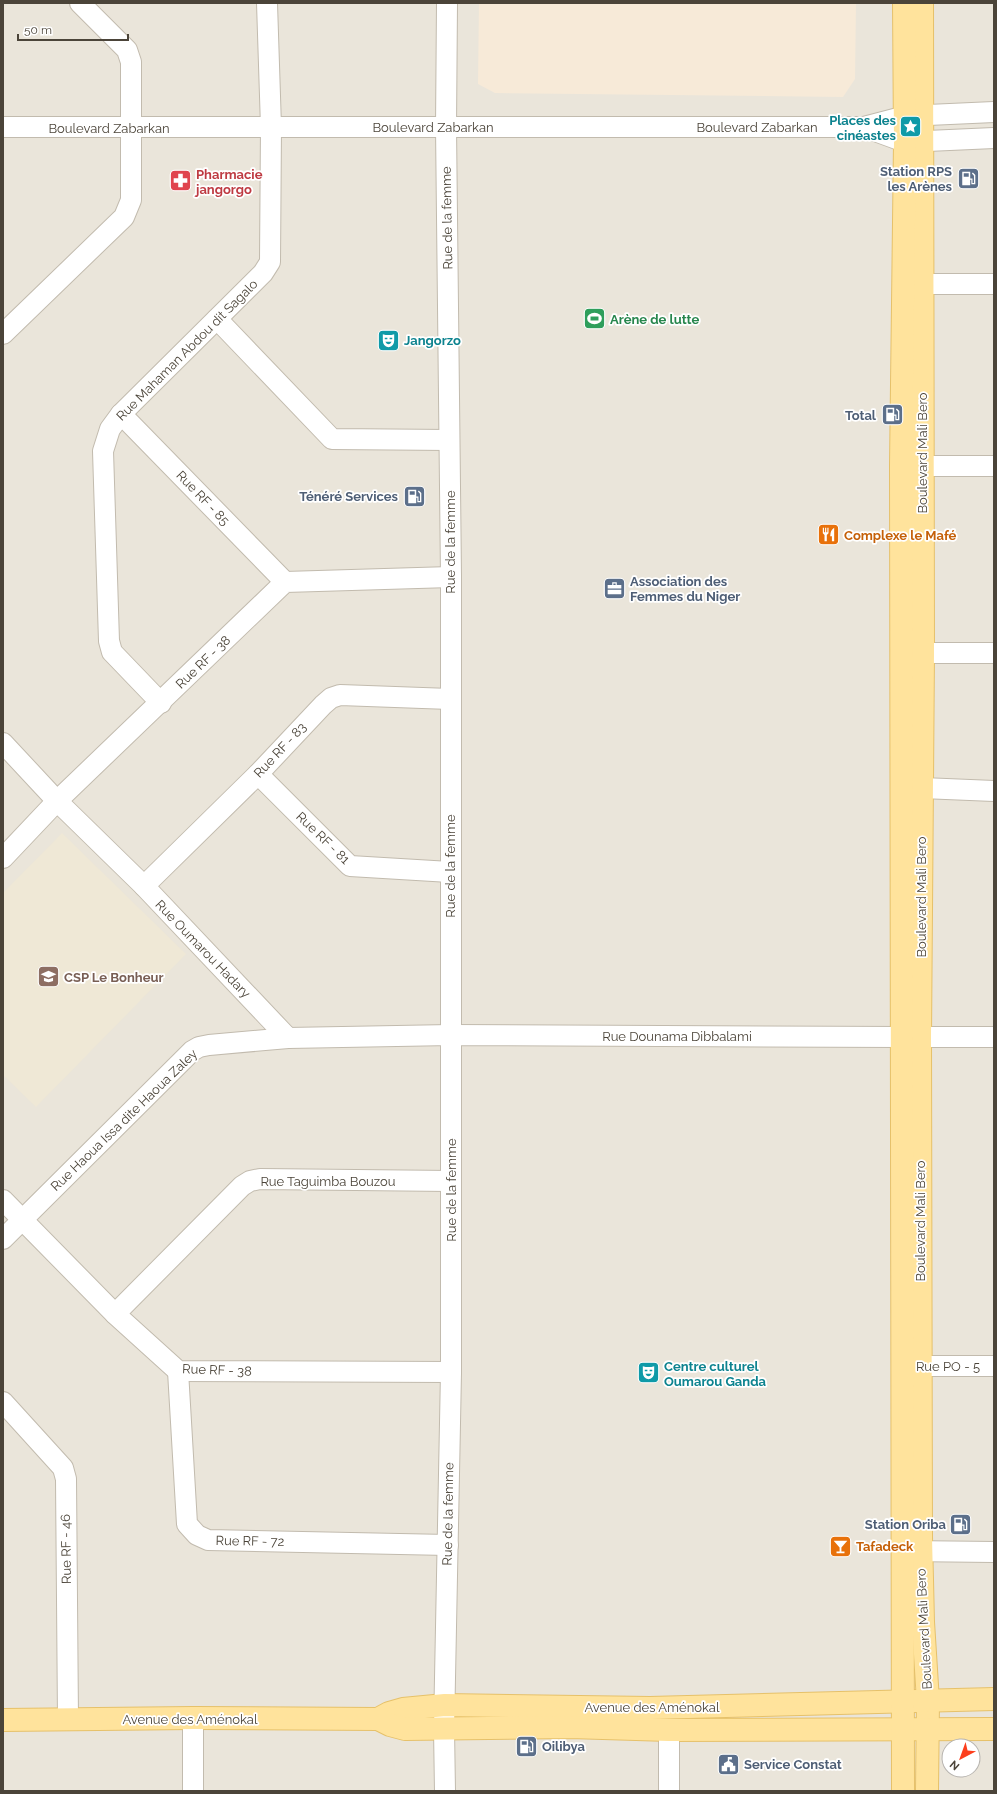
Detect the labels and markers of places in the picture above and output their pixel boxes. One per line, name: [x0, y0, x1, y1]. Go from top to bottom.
place label: Places des cinéastes: [829, 113, 897, 143]
place icon: Places des cinéastes: [898, 114, 924, 140]
place label: Station RPS les Arènes: [880, 164, 953, 194]
fuel station icon: Station RPS les Arènes: [955, 165, 981, 191]
place label: Pharmacie jangorgo: [194, 167, 263, 197]
pharmacy icon: Pharmacie jangorgo: [168, 168, 194, 194]
sports icon: Arène de lutte: [582, 306, 608, 332]
place label: Arène de lutte: [610, 312, 700, 327]
theatre icon: Jangorzo: [376, 327, 402, 353]
place label: Jangorzo: [404, 333, 461, 348]
fuel station icon: Total: [879, 402, 905, 428]
place label: Total: [845, 408, 877, 423]
fuel station icon: Ténéré Services: [401, 483, 427, 509]
place label: Ténéré Services: [299, 489, 399, 504]
restaurant icon: Complexe le Mafé: [815, 522, 841, 548]
place label: Complexe le Mafé: [844, 528, 957, 543]
place label: Association des Femmes du Niger: [630, 574, 740, 604]
office icon: Association des Femmes du Niger: [601, 575, 627, 601]
school or university icon: CSP Le Bonheur: [35, 964, 61, 990]
place label: CSP Le Bonheur: [64, 970, 163, 985]
place label: Centre culturel Oumarou Ganda: [664, 1359, 767, 1389]
theatre icon: Centre culturel Oumarou Ganda: [636, 1360, 662, 1386]
fuel station icon: Station Oriba: [948, 1511, 974, 1537]
place label: Station Oriba: [865, 1517, 947, 1532]
bar icon: Tafadeck: [828, 1533, 854, 1559]
place label: Tafadeck: [856, 1539, 914, 1554]
fuel station icon: Oilibya: [514, 1733, 540, 1759]
place label: Oilibya: [542, 1739, 586, 1754]
public building icon: Service Constat: [716, 1751, 742, 1777]
place label: Service Constat: [744, 1757, 842, 1772]

